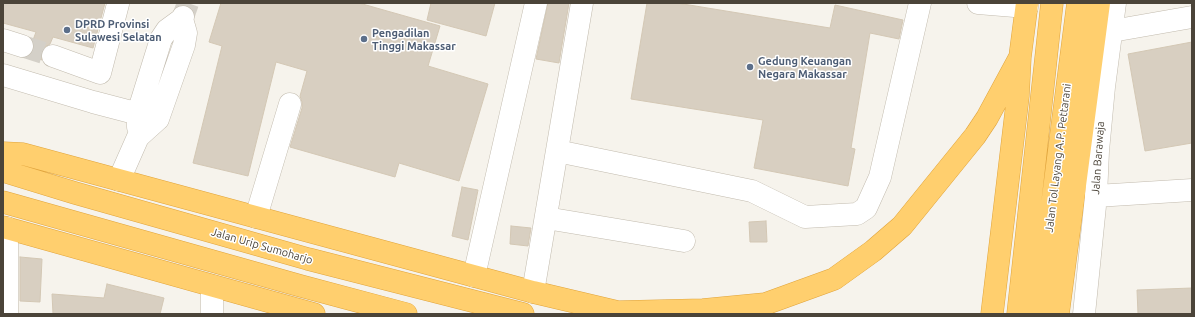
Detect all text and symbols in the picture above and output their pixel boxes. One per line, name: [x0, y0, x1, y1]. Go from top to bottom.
place label: DPRD Provinsi Sulawesi Selatan: [75, 17, 162, 43]
marker: DPRD Provinsi Sulawesi Selatan: [62, 25, 72, 35]
place label: Pengadilan Tinggi Makassar: [372, 26, 456, 52]
marker: Pengadilan Tinggi Makassar: [359, 34, 369, 44]
place label: Gedung Keuangan Negara Makassar: [758, 54, 852, 80]
marker: Gedung Keuangan Negara Makassar: [745, 62, 755, 72]
street label: Jalan Tol Layang A.P. Pettarani: [1042, 83, 1074, 233]
street label: Jalan Barawaja: [1089, 121, 1107, 195]
street label: Jalan Urip Sumoharjo: [210, 225, 314, 267]

